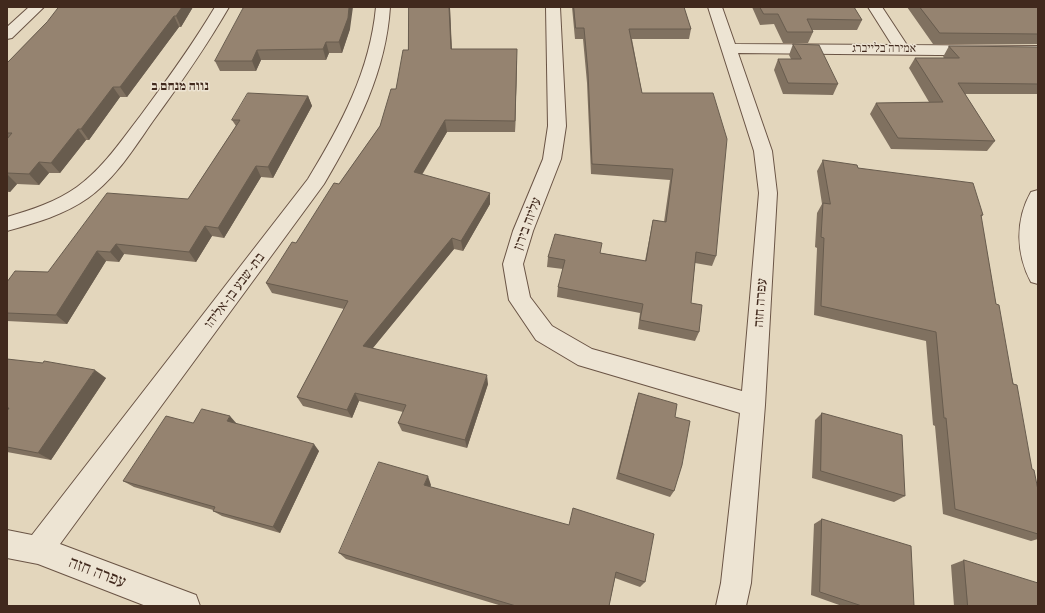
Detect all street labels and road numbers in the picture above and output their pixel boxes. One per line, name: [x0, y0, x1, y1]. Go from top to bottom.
street label: אמירה בלייברג: [852, 42, 916, 56]
street label: עליזה בירון: [510, 195, 546, 253]
street label: בת-שבע בן-אליהו: [201, 250, 269, 332]
street label: עפרה חזה: [751, 278, 771, 328]
street label: עפרה חזה: [65, 553, 129, 593]

